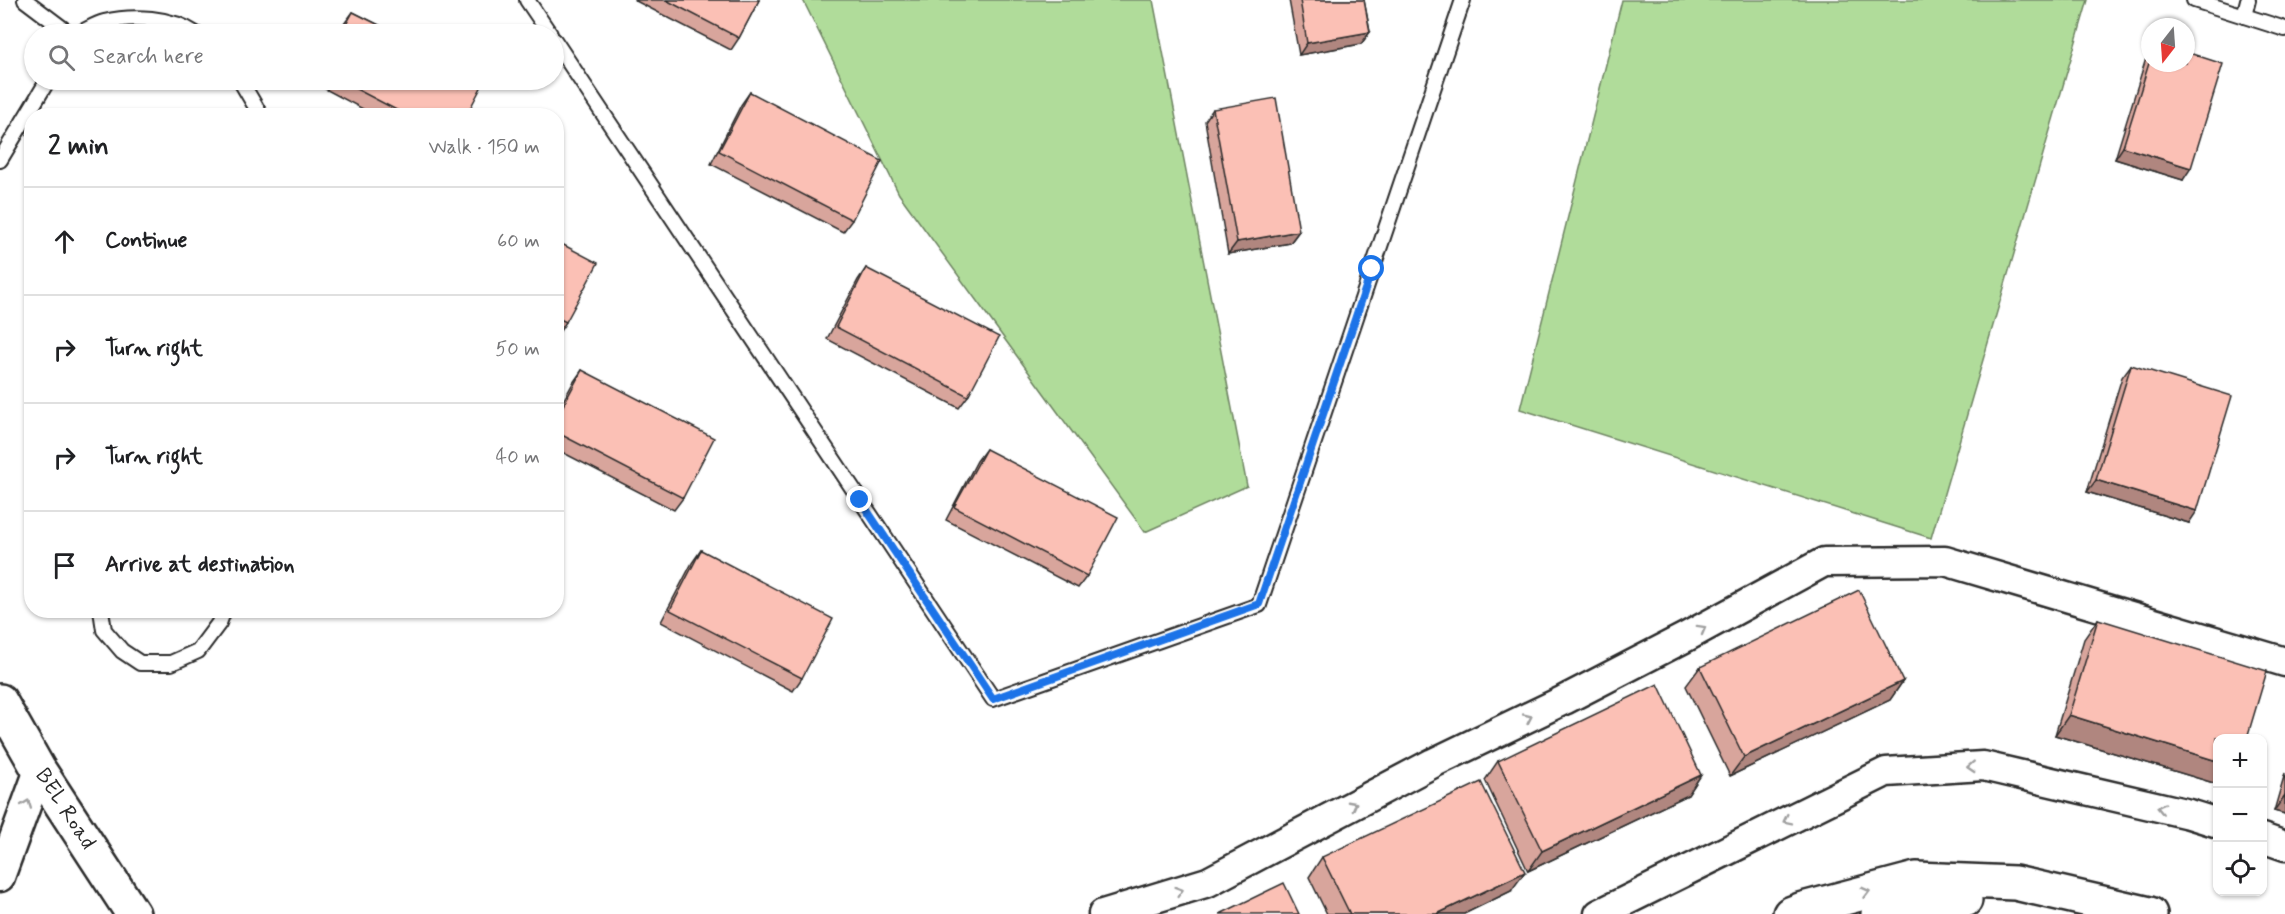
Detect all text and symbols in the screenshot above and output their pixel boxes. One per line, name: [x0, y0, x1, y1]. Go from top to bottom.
north arrow: [2141, 18, 2195, 72]
search box: [24, 24, 564, 90]
icon: search: [45, 41, 78, 74]
text: Search here: [93, 43, 204, 71]
text: 2 min: [48, 130, 109, 164]
text: Walk · 150 m: [428, 134, 540, 161]
icon: ahead: [48, 225, 81, 258]
text: Continue: [105, 227, 187, 255]
text: 60 m: [497, 228, 540, 255]
route start: [1358, 255, 1384, 281]
icon: right: [48, 333, 81, 366]
text: Turn right: [105, 335, 203, 363]
text: 50 m: [495, 336, 540, 363]
icon: right: [48, 441, 81, 474]
text: Turn right: [105, 443, 203, 471]
text: 40 m: [496, 444, 540, 471]
route end: [846, 486, 872, 512]
icon: arrive: [48, 549, 81, 582]
text: Arrive at destination: [105, 551, 295, 579]
one-way arrow: [1695, 625, 1706, 636]
one-way arrow: [1521, 713, 1532, 725]
map controls: [2213, 734, 2267, 896]
button: +: [2213, 734, 2267, 788]
one-way arrow: [1966, 761, 1975, 774]
street label: BEL Road: [28, 763, 102, 855]
button: −: [2213, 788, 2267, 842]
one-way arrow: [19, 799, 32, 810]
one-way arrow: [1347, 801, 1358, 812]
one-way arrow: [2156, 802, 2166, 815]
one-way arrow: [1783, 813, 1794, 825]
button: locate: [2213, 842, 2267, 896]
one-way arrow: [1173, 885, 1184, 898]
one-way arrow: [1860, 887, 1871, 899]

